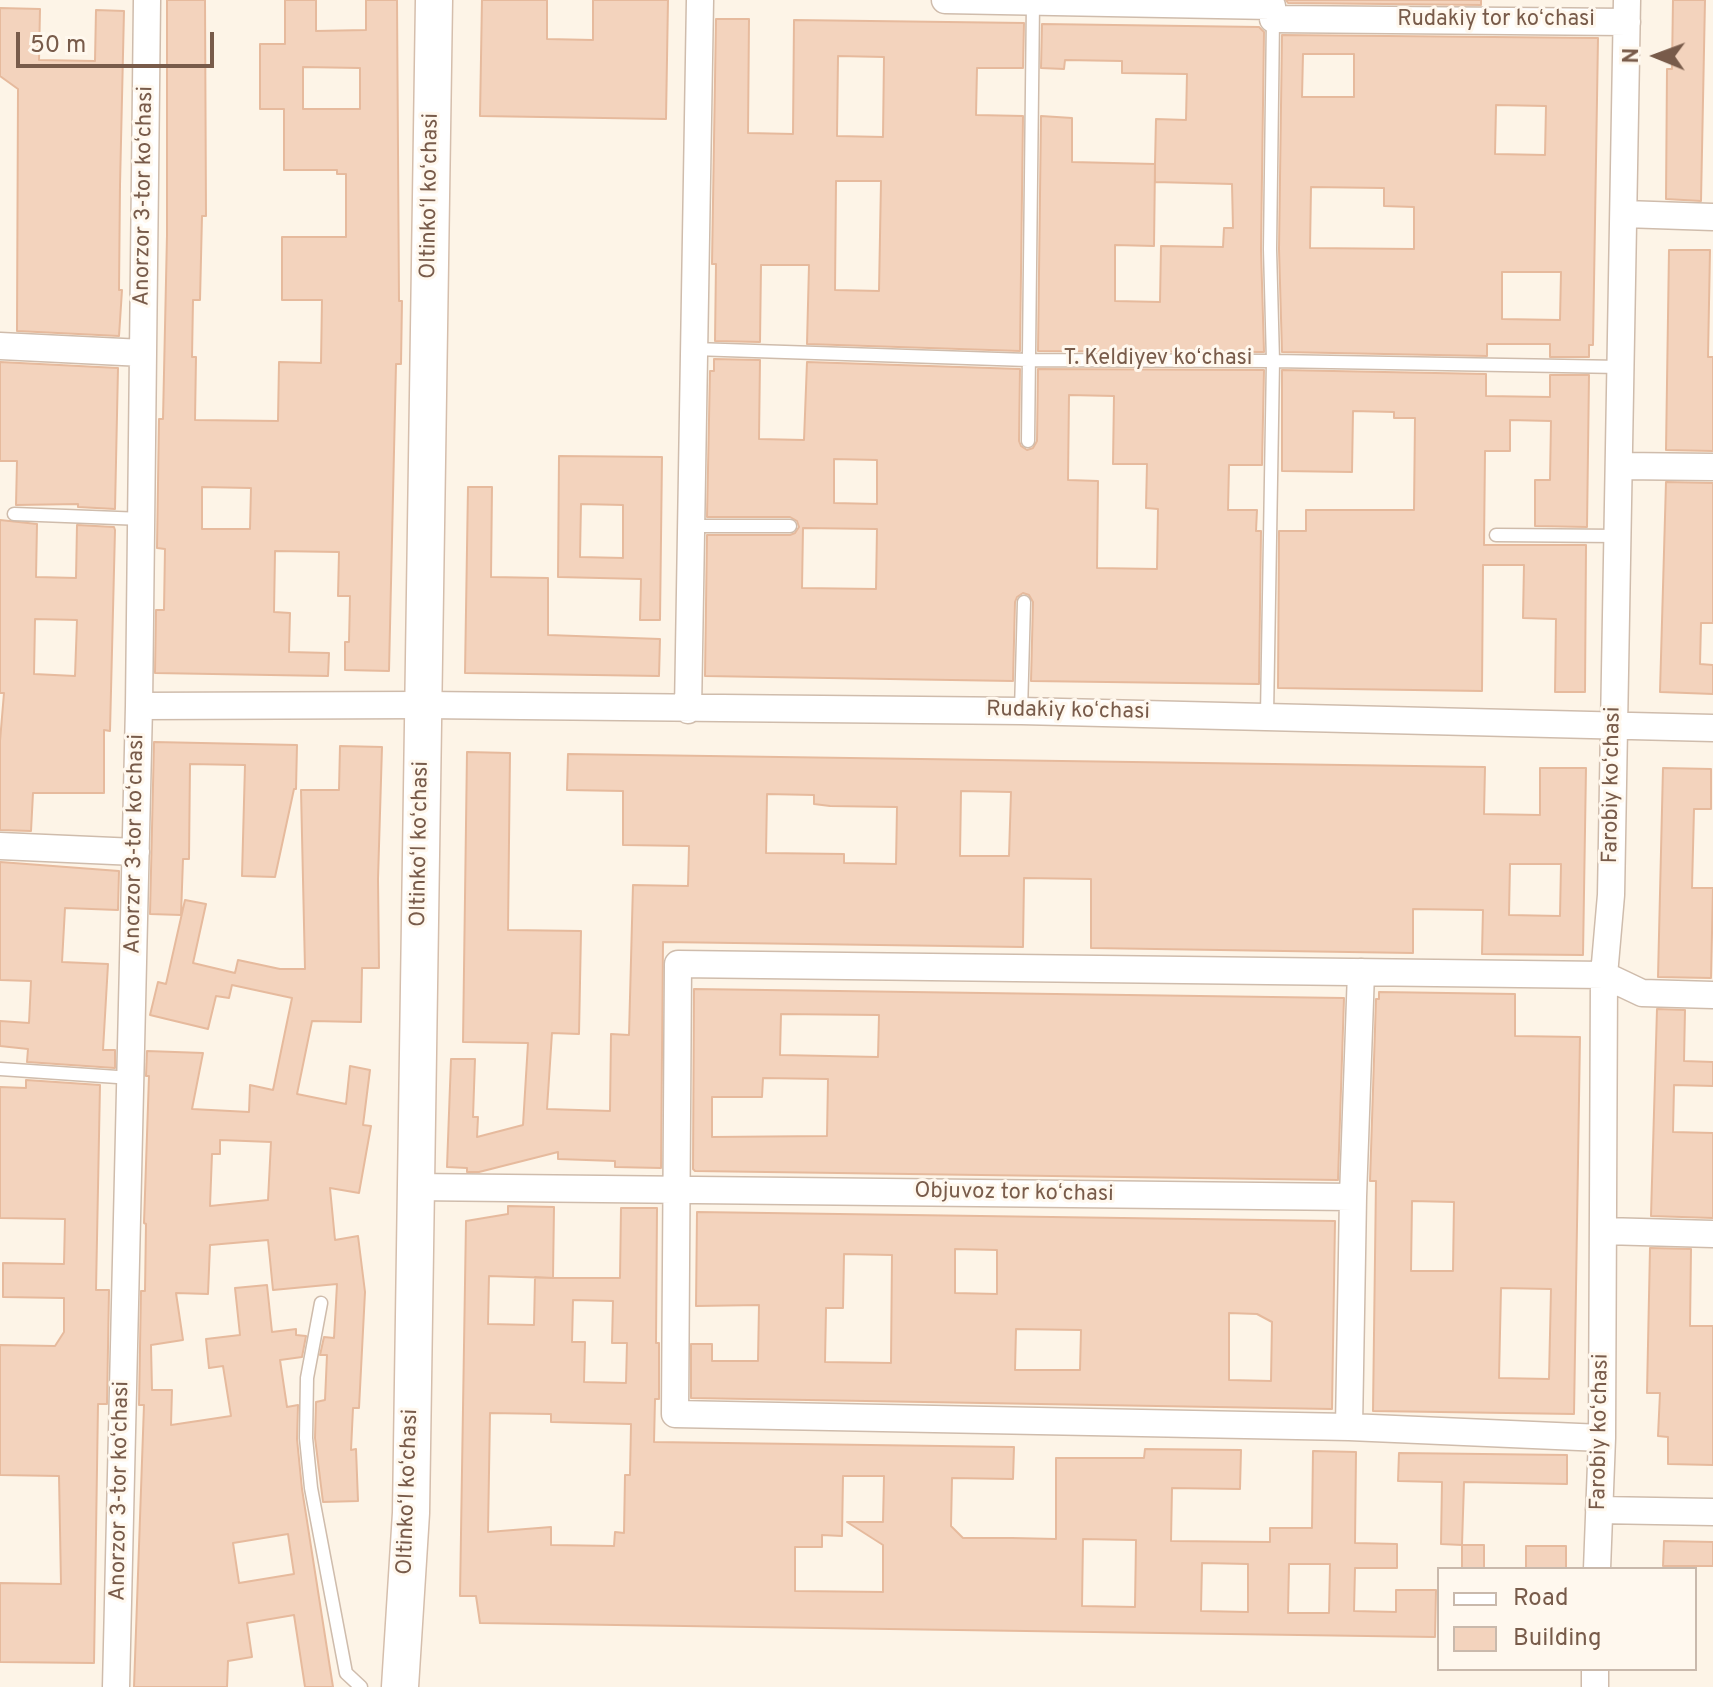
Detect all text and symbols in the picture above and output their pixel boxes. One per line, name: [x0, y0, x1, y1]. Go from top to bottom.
street label: Rudakiy tor koʻchasi: [1397, 8, 1595, 34]
scale bar: [20, 16, 218, 66]
north arrow: [1617, 16, 1697, 96]
text: 50 m: [30, 31, 86, 61]
text: N: [1619, 47, 1646, 64]
street label: Anorzor 3-tor koʻchasi: [130, 86, 160, 306]
street label: Oltinkoʻl koʻchasi: [416, 113, 446, 279]
street label: T. Keldiyev koʻchasi: [1064, 347, 1252, 373]
street label: Rudakiy koʻchasi: [986, 697, 1150, 727]
street label: Farobiy koʻchasi: [1598, 706, 1628, 864]
street label: Anorzor 3-tor koʻchasi: [121, 734, 151, 954]
street label: Oltinkoʻl koʻchasi: [406, 761, 436, 927]
street label: Objuvoz tor koʻchasi: [914, 1179, 1114, 1209]
street label: Farobiy koʻchasi: [1586, 1353, 1616, 1511]
street label: Anorzor 3-tor koʻchasi: [106, 1381, 136, 1601]
street label: Oltinkoʻl koʻchasi: [393, 1409, 425, 1575]
legend: [1437, 1567, 1697, 1671]
text: Road: [1513, 1584, 1569, 1614]
text: Building: [1513, 1624, 1602, 1654]

